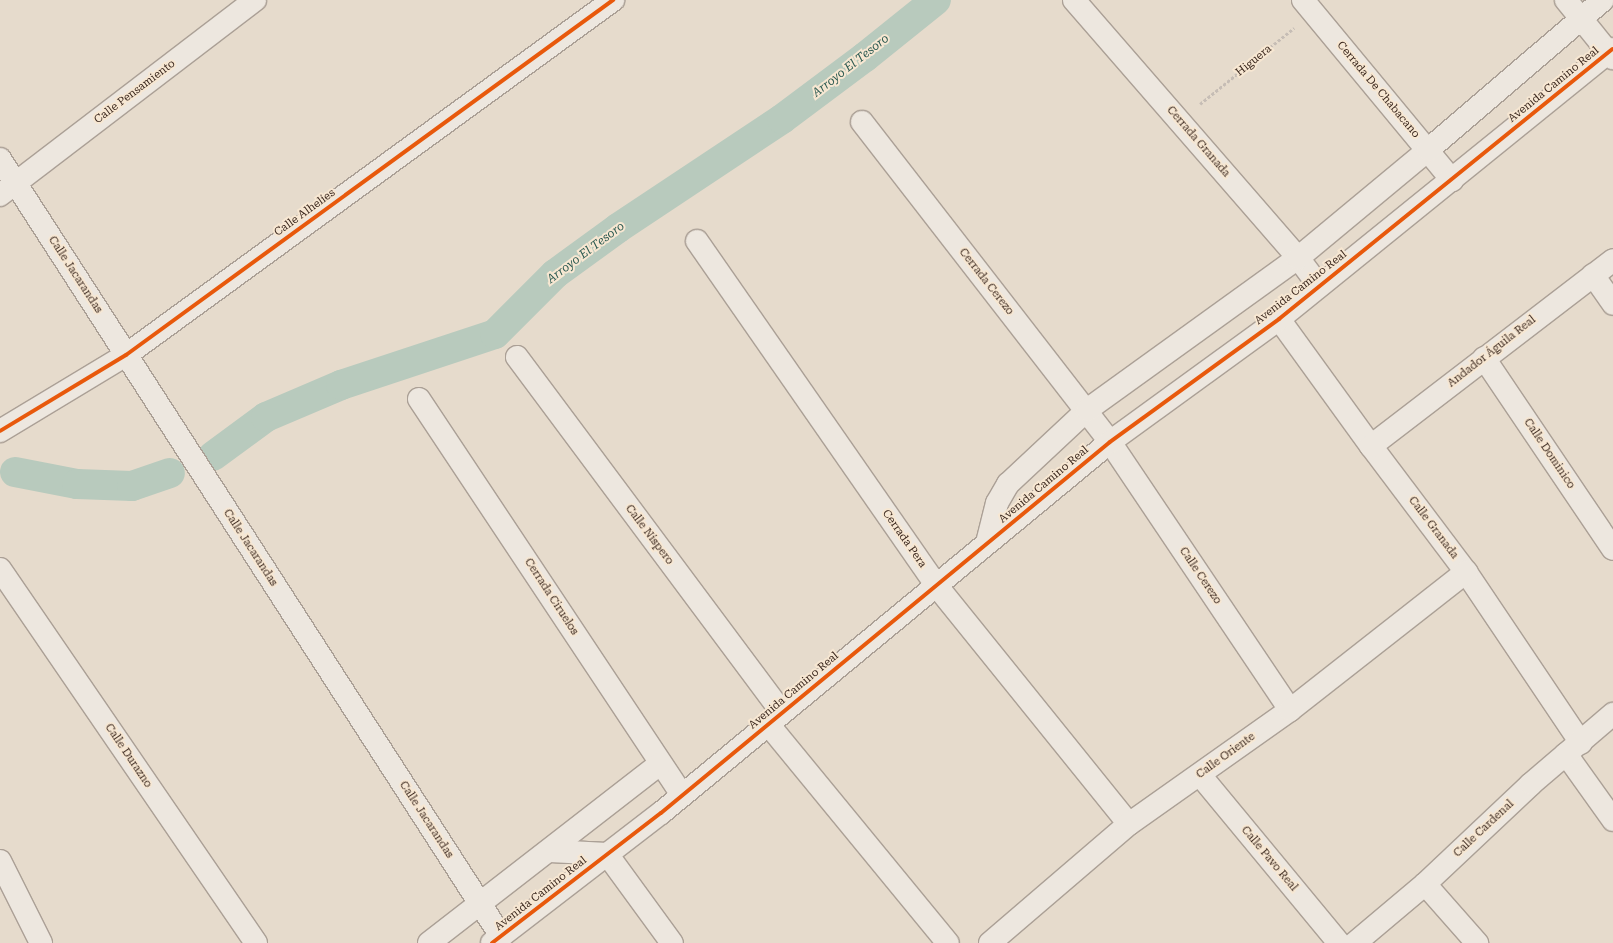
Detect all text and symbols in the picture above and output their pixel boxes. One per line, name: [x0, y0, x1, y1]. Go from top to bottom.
water label: Arroyo El Tesoro: [810, 32, 892, 100]
street label: Cerrada De Chabacano: [1334, 39, 1422, 141]
street label: Higuera: [1233, 43, 1275, 79]
street label: Avenida Camino Real: [1506, 44, 1602, 126]
street label: Calle Pensamiento: [92, 57, 178, 127]
street label: Cerrada Granada: [1164, 104, 1232, 180]
street label: Calle Alhelíes: [272, 187, 338, 239]
water label: Arroyo El Tesoro: [544, 219, 628, 287]
street label: Calle Jacarandas: [45, 234, 105, 316]
street label: Cerrada Cerezo: [956, 246, 1016, 318]
street label: Avenida Camino Real: [1252, 248, 1350, 328]
street label: Andador Águila Real: [1445, 313, 1539, 391]
street label: Calle Dominico: [1521, 416, 1577, 492]
street label: Avenida Camino Real: [997, 444, 1091, 526]
street label: Calle Granada: [1405, 494, 1461, 562]
street label: Calle Níspero: [622, 503, 676, 567]
street label: Calle Jacarandas: [220, 507, 280, 589]
street label: Cerrada Pera: [879, 507, 929, 571]
street label: Calle Cerezo: [1176, 545, 1224, 607]
street label: Cerrada Ciruelos: [521, 556, 581, 638]
street label: Avenida Camino Real: [747, 650, 841, 732]
street label: Calle Durazno: [102, 722, 154, 790]
street label: Calle Oriente: [1194, 730, 1258, 782]
street label: Calle Jacarandas: [396, 779, 456, 861]
street label: Calle Cardenal: [1451, 798, 1517, 860]
street label: Calle Pavo Real: [1238, 824, 1300, 894]
street label: Avenida Camino Real: [492, 854, 590, 934]

